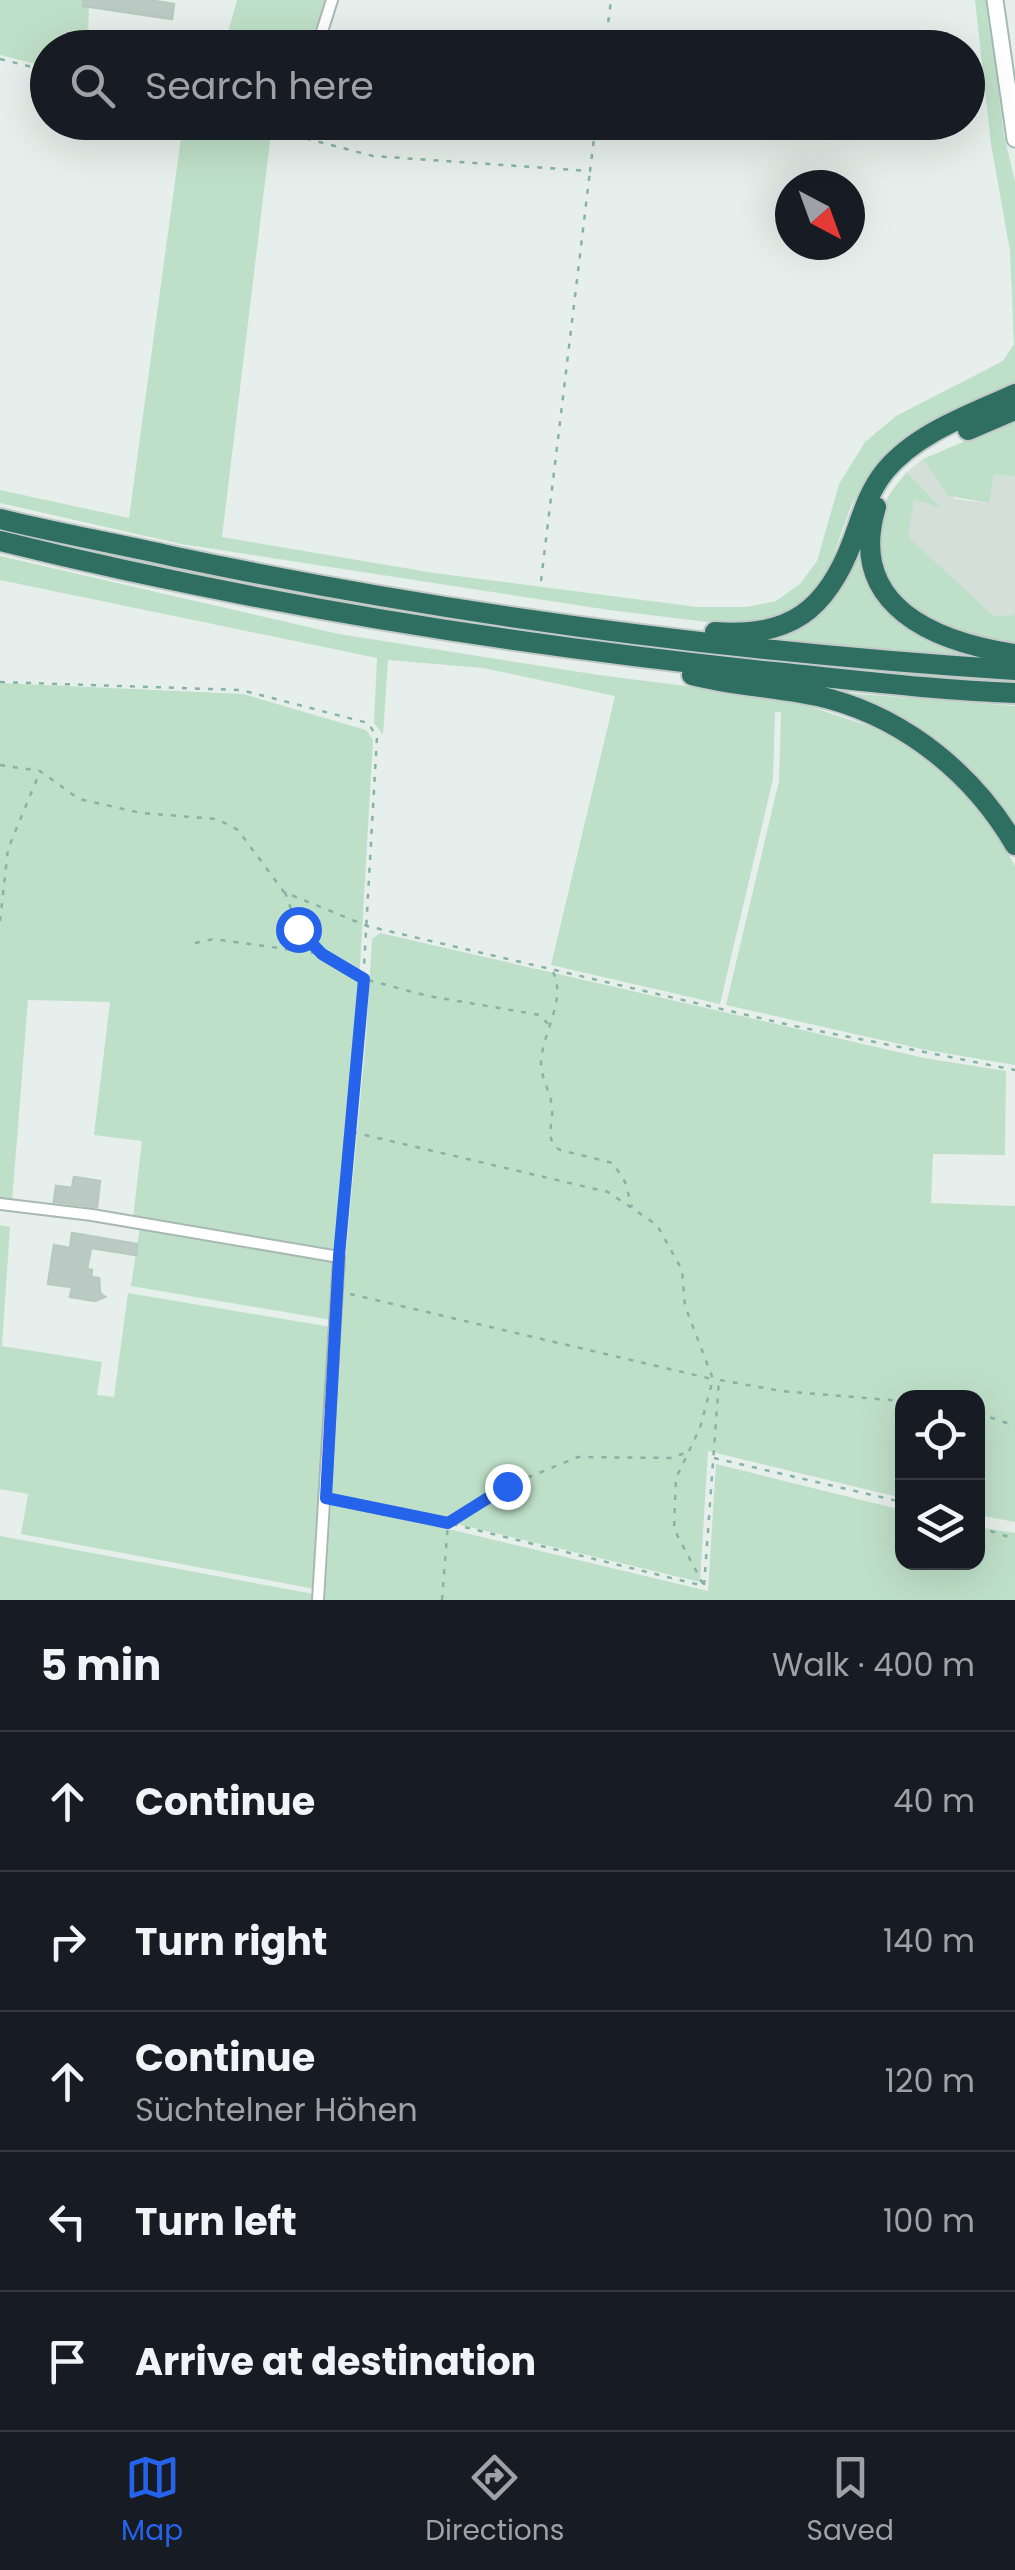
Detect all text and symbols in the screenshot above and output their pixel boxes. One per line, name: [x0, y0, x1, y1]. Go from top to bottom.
search box: [30, 30, 985, 140]
icon: search: [65, 58, 120, 113]
text: Search here: [145, 59, 374, 112]
north arrow: [775, 170, 865, 260]
route start: [276, 907, 322, 953]
map controls: [895, 1390, 985, 1570]
button: locate: [895, 1390, 985, 1480]
route end: [485, 1464, 531, 1510]
button: layers: [895, 1480, 985, 1570]
text: 5 min: [40, 1636, 161, 1695]
text: Walk · 400 m: [772, 1642, 975, 1687]
icon: ahead: [40, 1774, 95, 1829]
text: Continue: [135, 1775, 315, 1828]
text: 40 m: [893, 1778, 975, 1823]
icon: right: [40, 1914, 95, 1969]
text: Turn right: [135, 1915, 327, 1968]
text: 140 m: [883, 1918, 975, 1963]
text: Continue: [135, 2031, 315, 2084]
icon: ahead: [40, 2054, 95, 2109]
text: 120 m: [885, 2058, 975, 2103]
text: Süchtelner Höhen: [135, 2087, 418, 2132]
icon: left: [40, 2194, 95, 2249]
text: Turn left: [135, 2195, 297, 2248]
text: 100 m: [883, 2198, 975, 2243]
icon: arrive: [40, 2334, 95, 2389]
text: Arrive at destination: [135, 2335, 536, 2388]
tab: Map: [121, 2450, 183, 2552]
tab: Directions: [425, 2450, 564, 2552]
tab: Saved: [807, 2450, 894, 2552]

